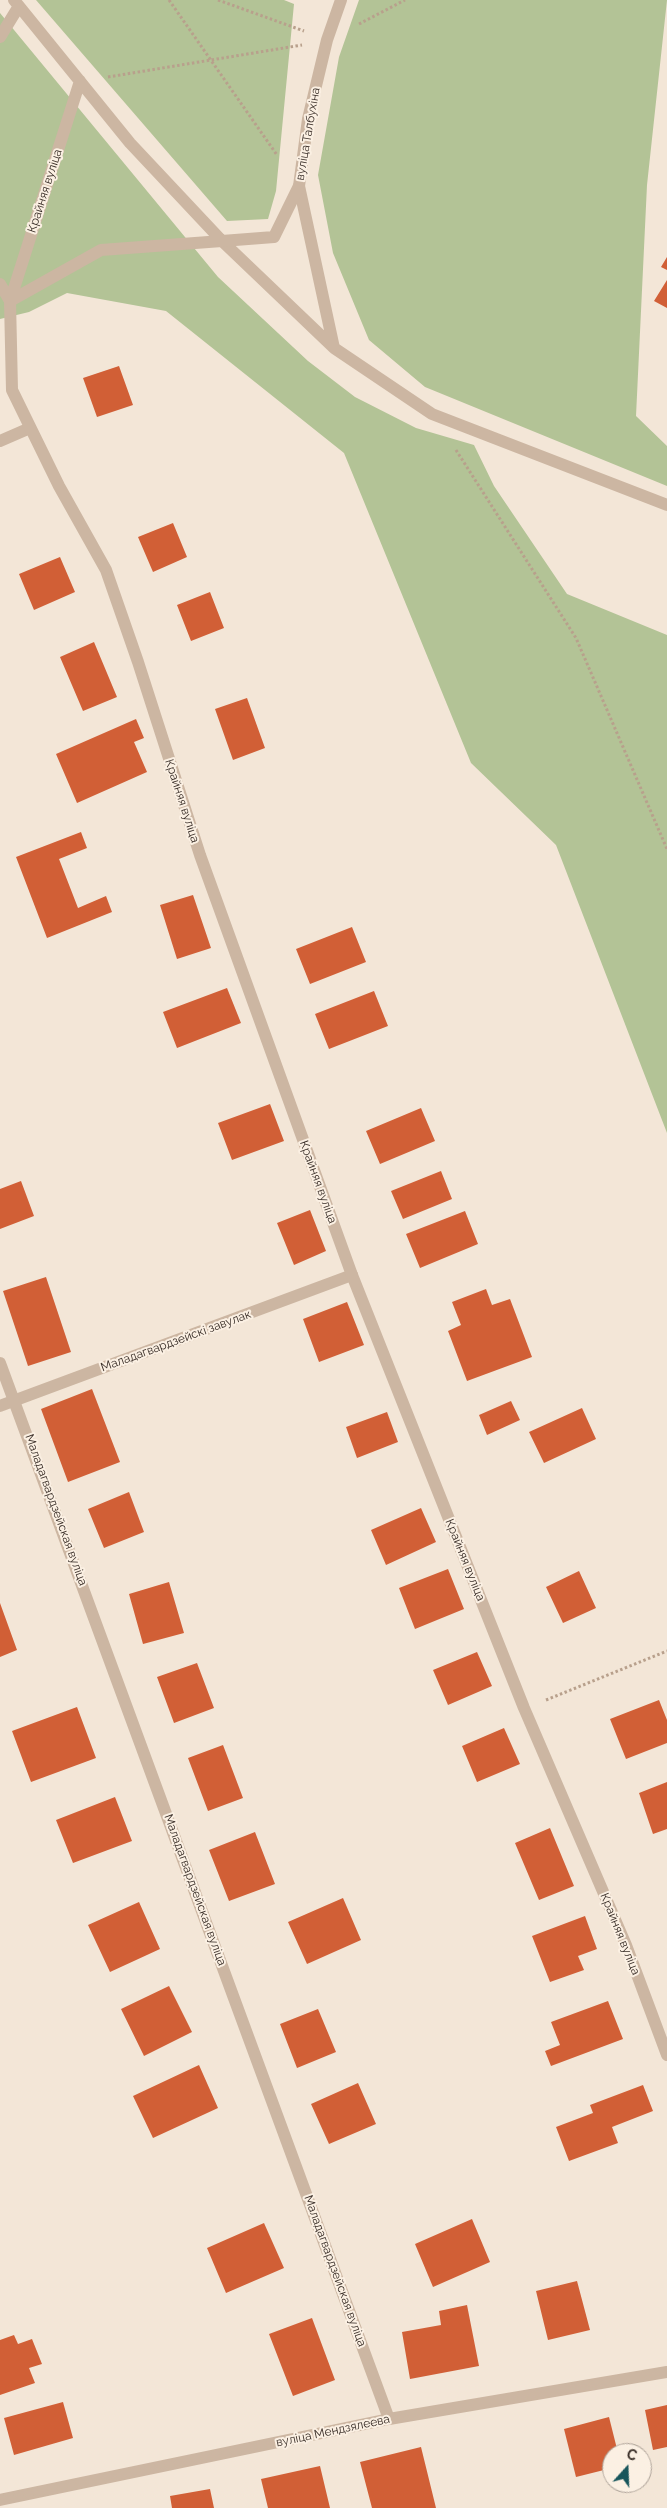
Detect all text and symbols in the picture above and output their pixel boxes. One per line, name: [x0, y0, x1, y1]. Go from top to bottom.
street label: вуліца Талбухіна: [293, 86, 323, 182]
street label: Крайняя вуліца: [25, 147, 65, 235]
street label: Крайняя вуліца: [162, 757, 202, 845]
street label: Крайняя вуліца: [296, 1139, 340, 1225]
street label: Маладагвардзейскі завулак: [99, 1307, 253, 1375]
street label: Маладагвардзейская вуліца: [22, 1432, 90, 1588]
street label: Крайняя вуліца: [442, 1517, 488, 1603]
street label: Маладагвардзейская вуліца: [161, 1812, 229, 1968]
street label: Крайняя вуліца: [597, 1891, 643, 1977]
street label: Маладагвардзейская вуліца: [301, 2193, 369, 2349]
street label: вуліца Мендзялеева: [275, 2412, 391, 2450]
north arrow: [602, 2443, 652, 2493]
text: С: [625, 2446, 639, 2464]

